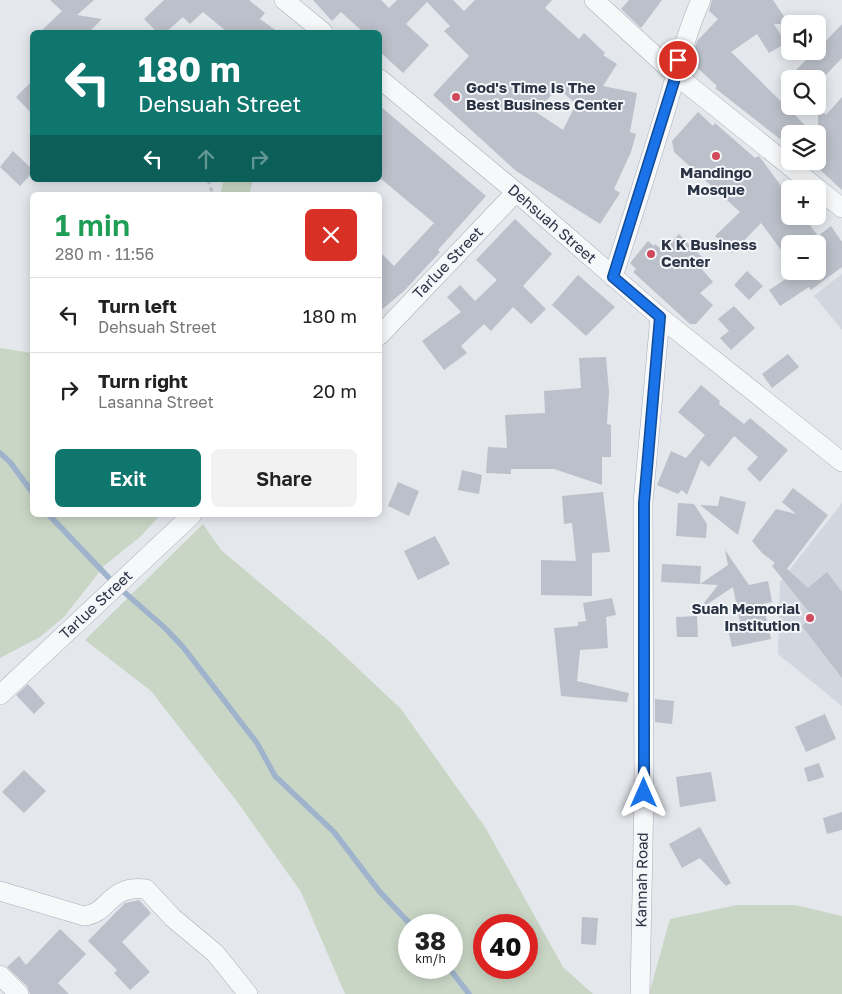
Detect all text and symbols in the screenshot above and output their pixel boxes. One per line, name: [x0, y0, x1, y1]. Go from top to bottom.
map controls: [781, 15, 826, 280]
button: sound: [781, 15, 826, 60]
pin: [657, 39, 699, 81]
icon: arrive: [664, 46, 692, 74]
text: 180 m: [138, 48, 241, 90]
icon: left: [55, 50, 120, 115]
button: search: [781, 70, 826, 115]
place label: God's Time Is The Best Business Center: [466, 78, 623, 113]
text: Dehsuah Street: [138, 90, 301, 117]
marker: God's Time Is The Best Business Center: [450, 91, 462, 103]
button: layers: [781, 125, 826, 170]
icon: left: [139, 145, 167, 173]
icon: ahead: [192, 145, 220, 173]
icon: right: [245, 145, 273, 173]
marker: Mandingo Mosque: [710, 150, 722, 162]
place label: Mandingo Mosque: [680, 163, 752, 198]
street label: Dehsuah Street: [505, 180, 601, 267]
button: +: [781, 180, 826, 225]
text: 1 min: [55, 207, 130, 243]
button: close: [305, 209, 357, 261]
street label: Tarlue Street: [408, 223, 486, 302]
place label: K K Business Center: [661, 235, 757, 270]
button: −: [781, 235, 826, 280]
text: 280 m · 11:56: [55, 244, 154, 264]
marker: K K Business Center: [645, 248, 657, 260]
text: Turn left: [98, 294, 177, 317]
icon: left: [55, 301, 83, 329]
text: 180 m: [303, 304, 357, 327]
text: Dehsuah Street: [98, 317, 217, 337]
text: Turn right: [98, 369, 188, 392]
icon: right: [55, 376, 83, 404]
text: 20 m: [313, 379, 357, 402]
text: Lasanna Street: [98, 392, 214, 412]
button: Exit: [55, 449, 201, 507]
button: Share: [211, 449, 357, 507]
street label: Tarlue Street: [55, 566, 135, 643]
place label: Suah Memorial Institution: [691, 599, 800, 634]
marker: Suah Memorial Institution: [804, 612, 816, 624]
position arrow: [617, 766, 669, 818]
street label: Kannah Road: [631, 832, 651, 928]
speed limit sign: 40: [473, 914, 538, 979]
text: 38: [415, 925, 446, 956]
text: km/h: [415, 951, 446, 966]

